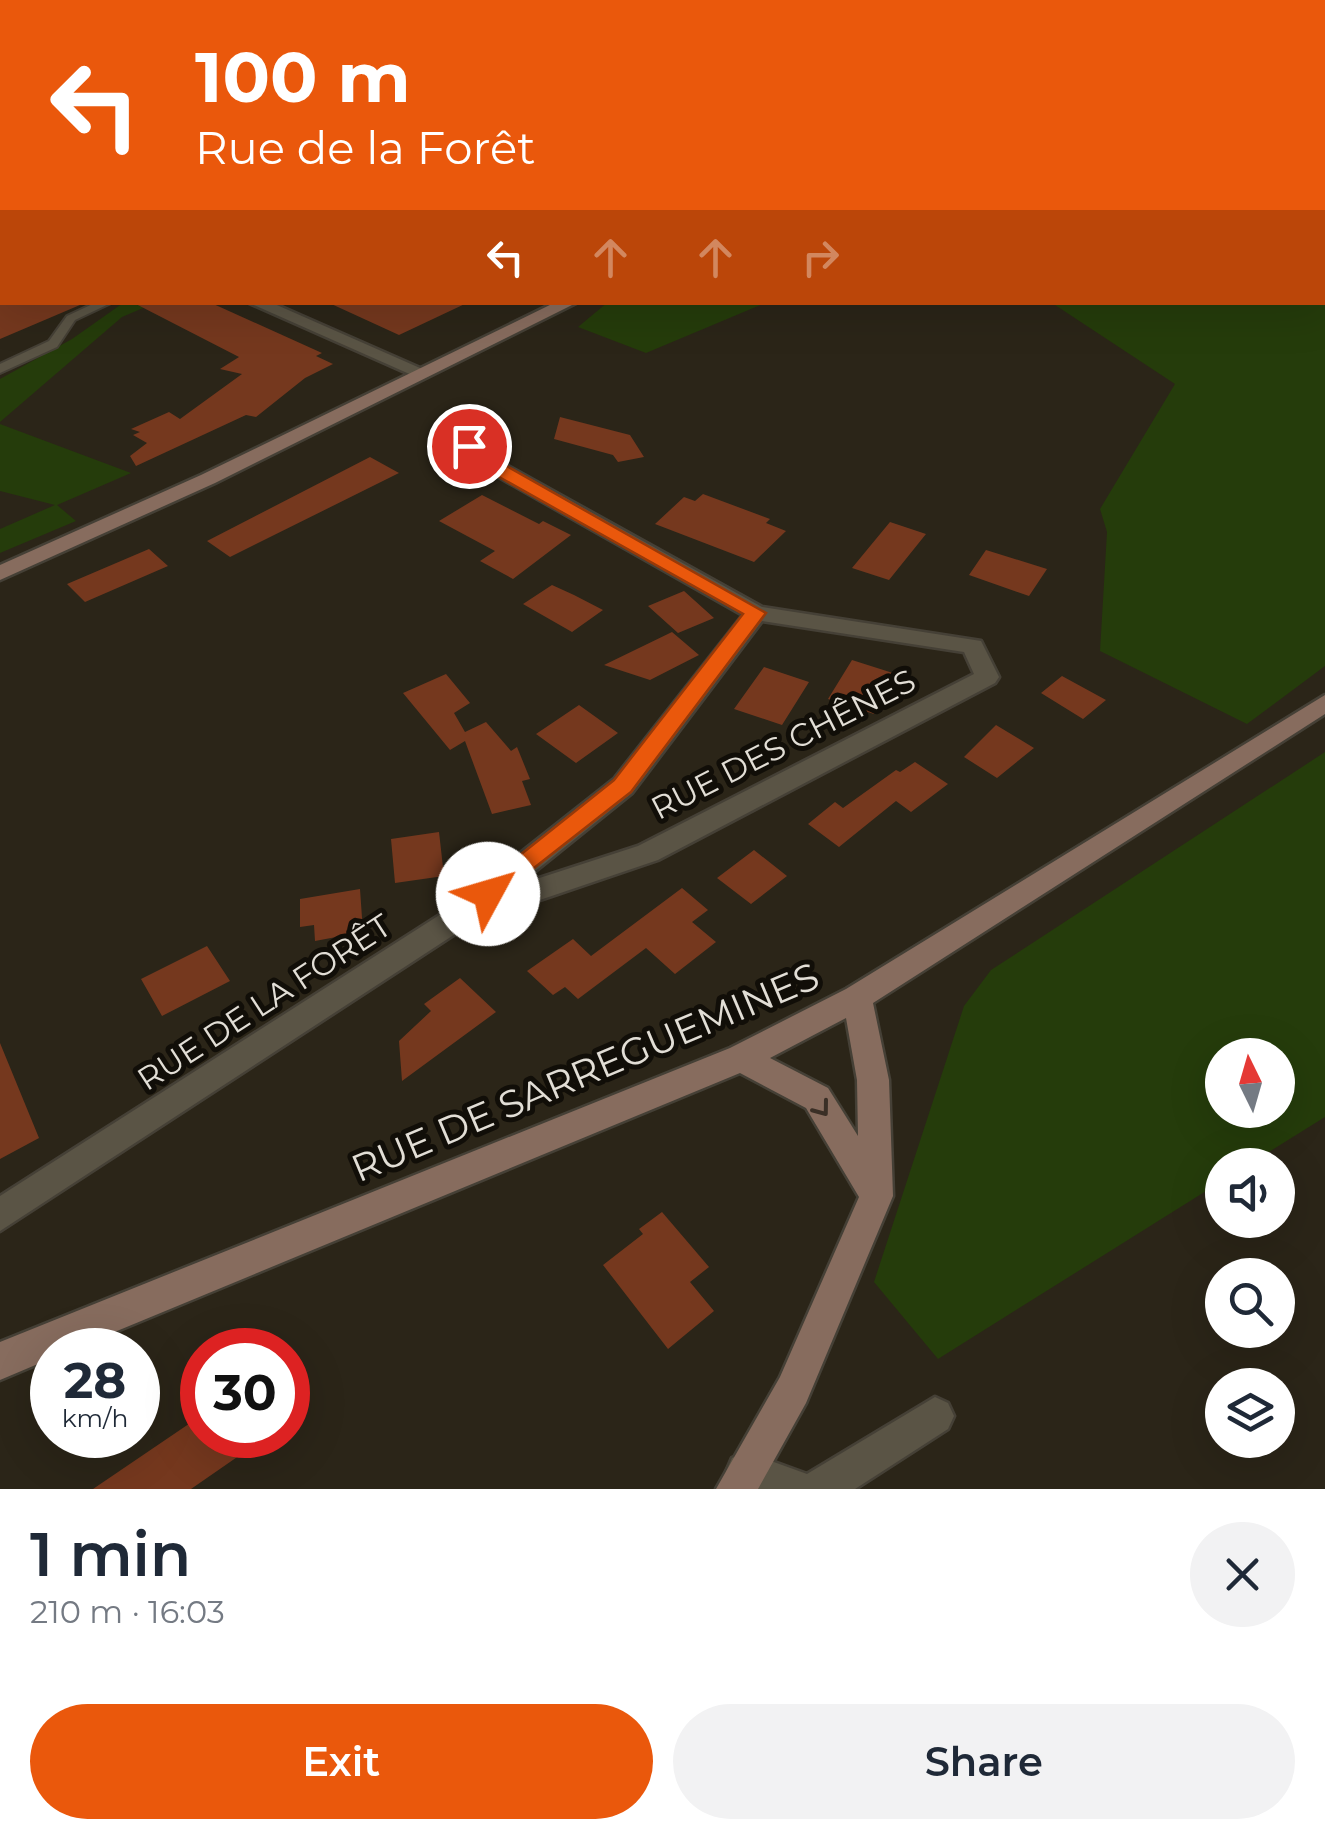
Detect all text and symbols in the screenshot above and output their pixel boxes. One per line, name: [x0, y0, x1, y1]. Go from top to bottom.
text: 100 m: [195, 34, 411, 120]
icon: left: [30, 40, 160, 170]
text: Rue de la Forêt: [195, 120, 536, 175]
icon: left: [478, 230, 533, 285]
icon: ahead: [583, 230, 638, 285]
icon: ahead: [688, 230, 743, 285]
icon: right: [793, 230, 848, 285]
pin: [427, 404, 512, 489]
icon: arrive: [442, 419, 497, 474]
street label: RUE DES CHÊNES: [644, 660, 922, 828]
position arrow: [436, 842, 540, 946]
street label: RUE DE LA FORÊT: [130, 905, 399, 1099]
street label: RUE DE SARREGUEMINES: [344, 952, 826, 1192]
north arrow: [1205, 1038, 1295, 1128]
map controls: [1205, 1038, 1295, 1458]
one-way arrow: [810, 1097, 828, 1116]
button: sound: [1205, 1148, 1295, 1238]
button: search: [1205, 1258, 1295, 1348]
speed limit sign: 30: [180, 1328, 310, 1458]
text: 28: [64, 1350, 126, 1411]
button: layers: [1205, 1368, 1295, 1458]
text: km/h: [62, 1403, 128, 1433]
text: 1 min: [30, 1518, 191, 1591]
button: close: [1190, 1522, 1295, 1627]
text: 210 m · 16:03: [30, 1592, 225, 1631]
button: Exit: [30, 1704, 653, 1819]
button: Share: [673, 1704, 1295, 1819]

